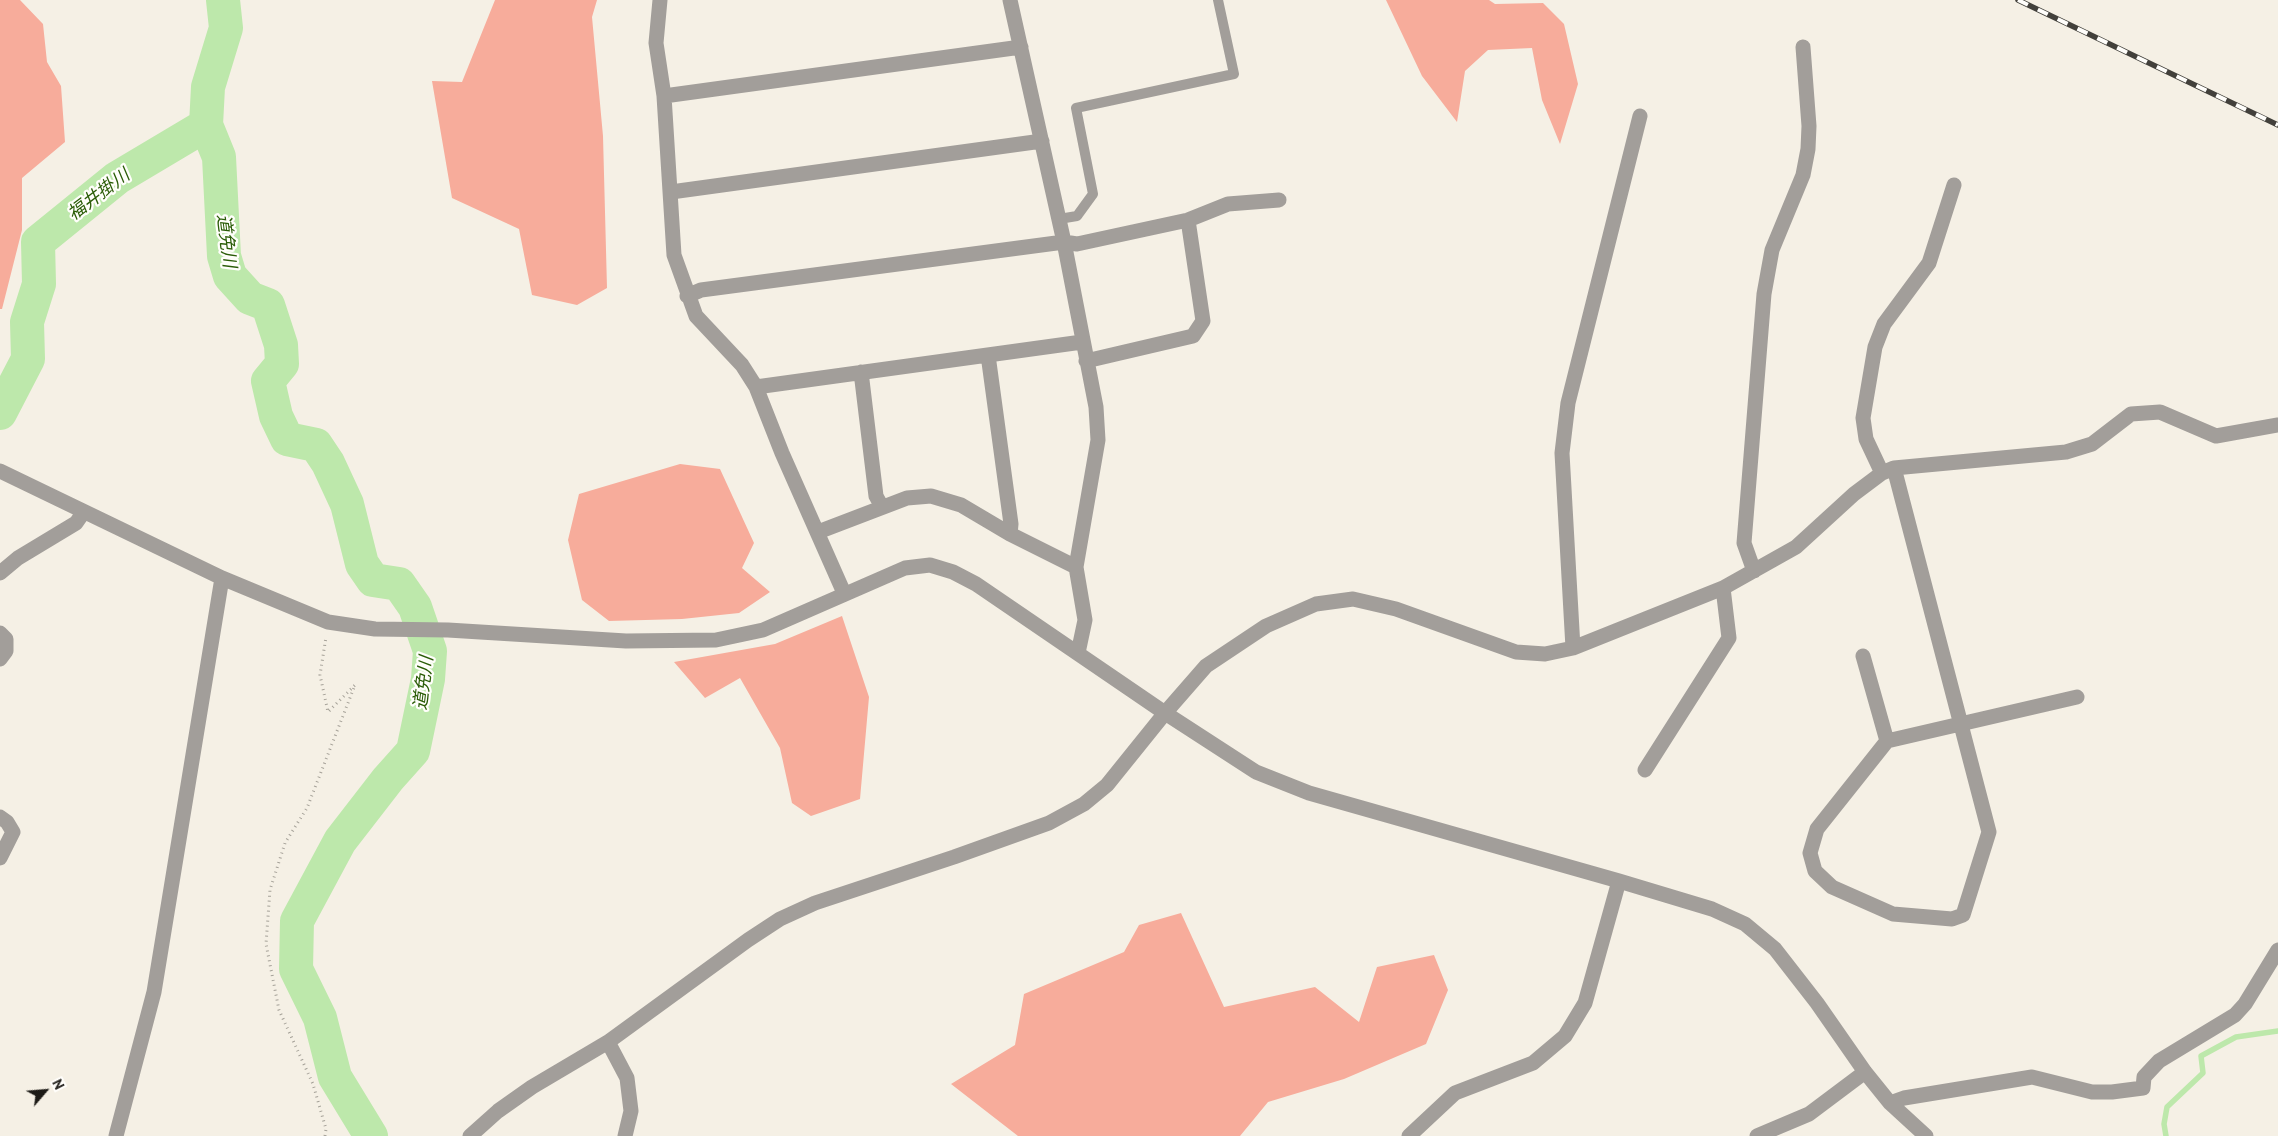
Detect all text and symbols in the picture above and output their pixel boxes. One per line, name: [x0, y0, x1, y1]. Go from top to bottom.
water label: 福井掛川: [64, 165, 134, 225]
water label: 道免川: [212, 213, 240, 269]
water label: 道免川: [410, 655, 438, 711]
north arrow: [20, 1066, 70, 1116]
text: N: [48, 1076, 68, 1092]

